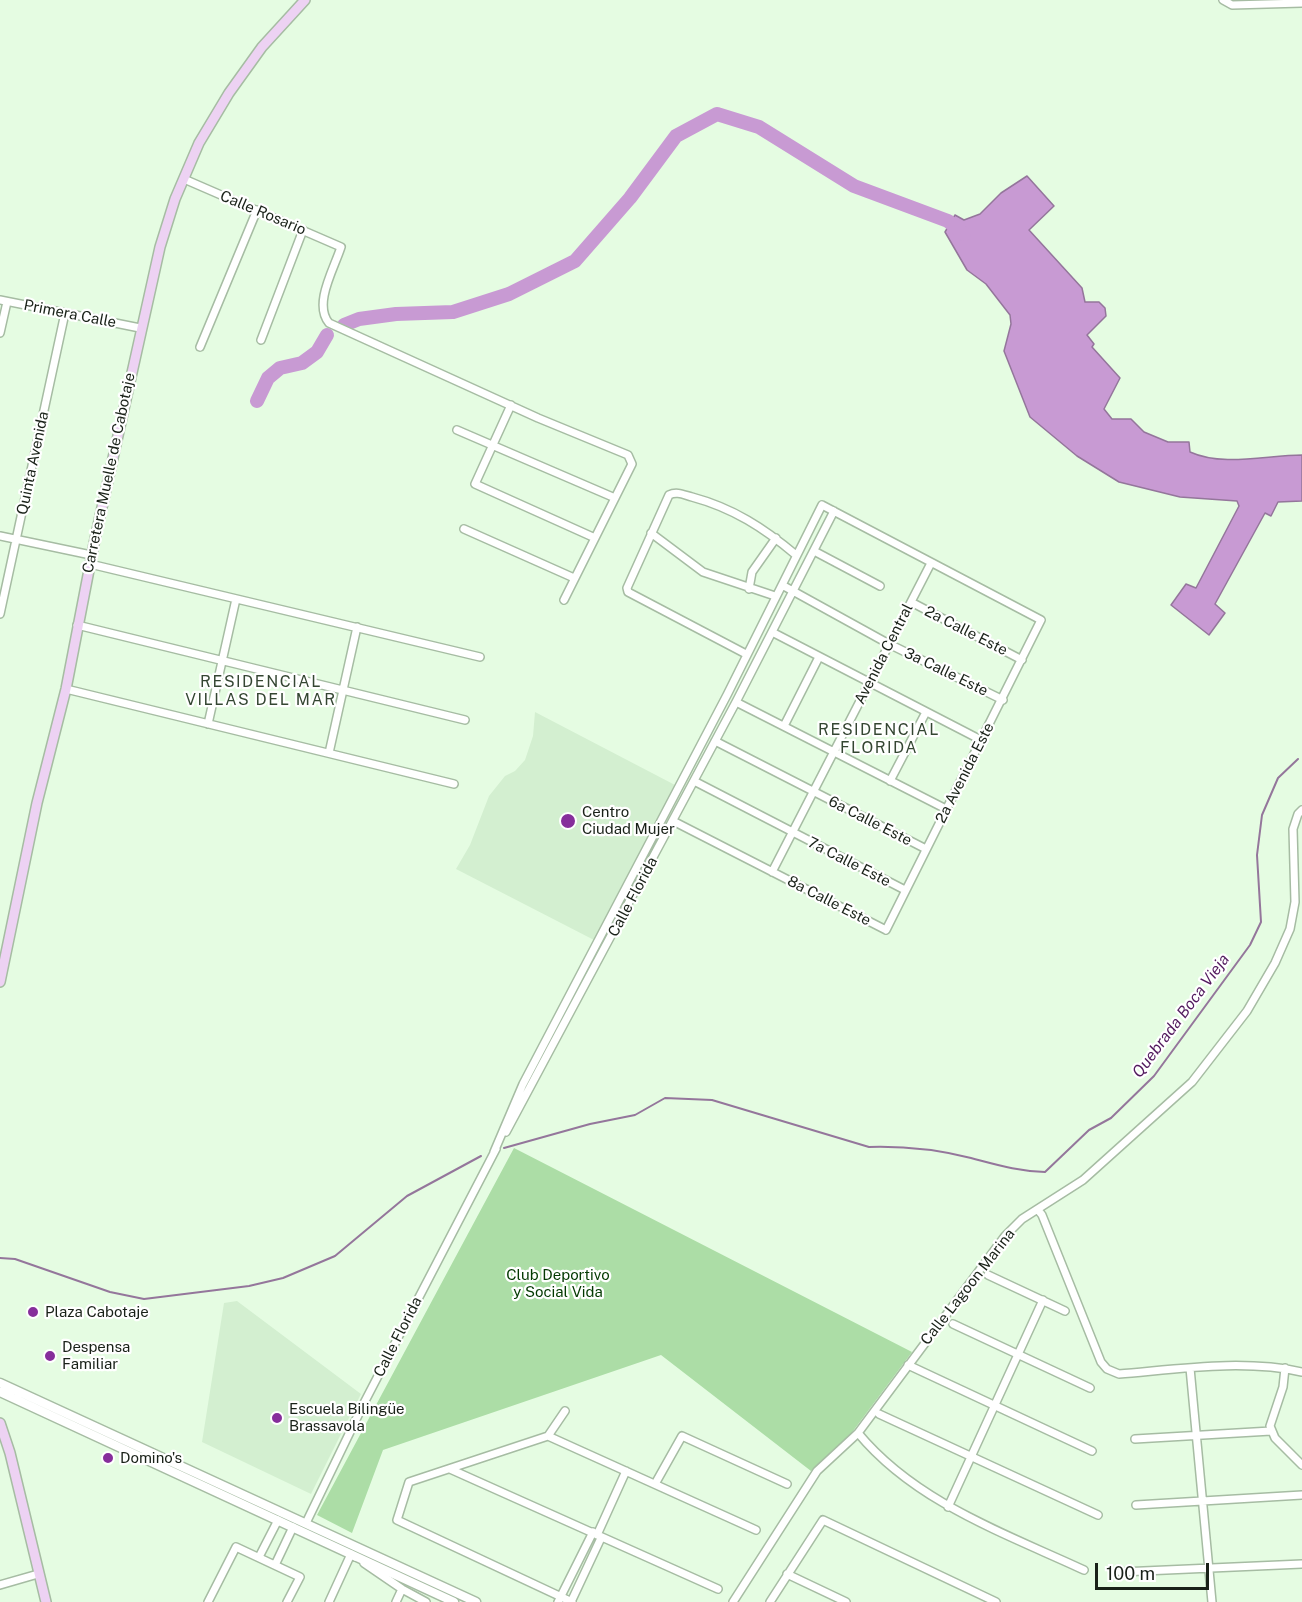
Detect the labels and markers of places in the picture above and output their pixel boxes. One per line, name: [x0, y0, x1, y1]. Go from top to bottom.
place label: Centro Ciudad Mujer: [582, 803, 675, 838]
marker: Centro Ciudad Mujer: [559, 812, 577, 830]
place label: Plaza Cabotaje: [45, 1303, 149, 1321]
marker: Plaza Cabotaje: [26, 1305, 40, 1319]
place label: Despensa Familiar: [62, 1338, 130, 1373]
marker: Despensa Familiar: [43, 1349, 57, 1363]
place label: Escuela Bilingüe Brassavola: [289, 1400, 405, 1435]
marker: Escuela Bilingüe Brassavola: [270, 1411, 284, 1425]
place label: Domino's: [120, 1449, 182, 1467]
marker: Domino's: [101, 1451, 115, 1465]

